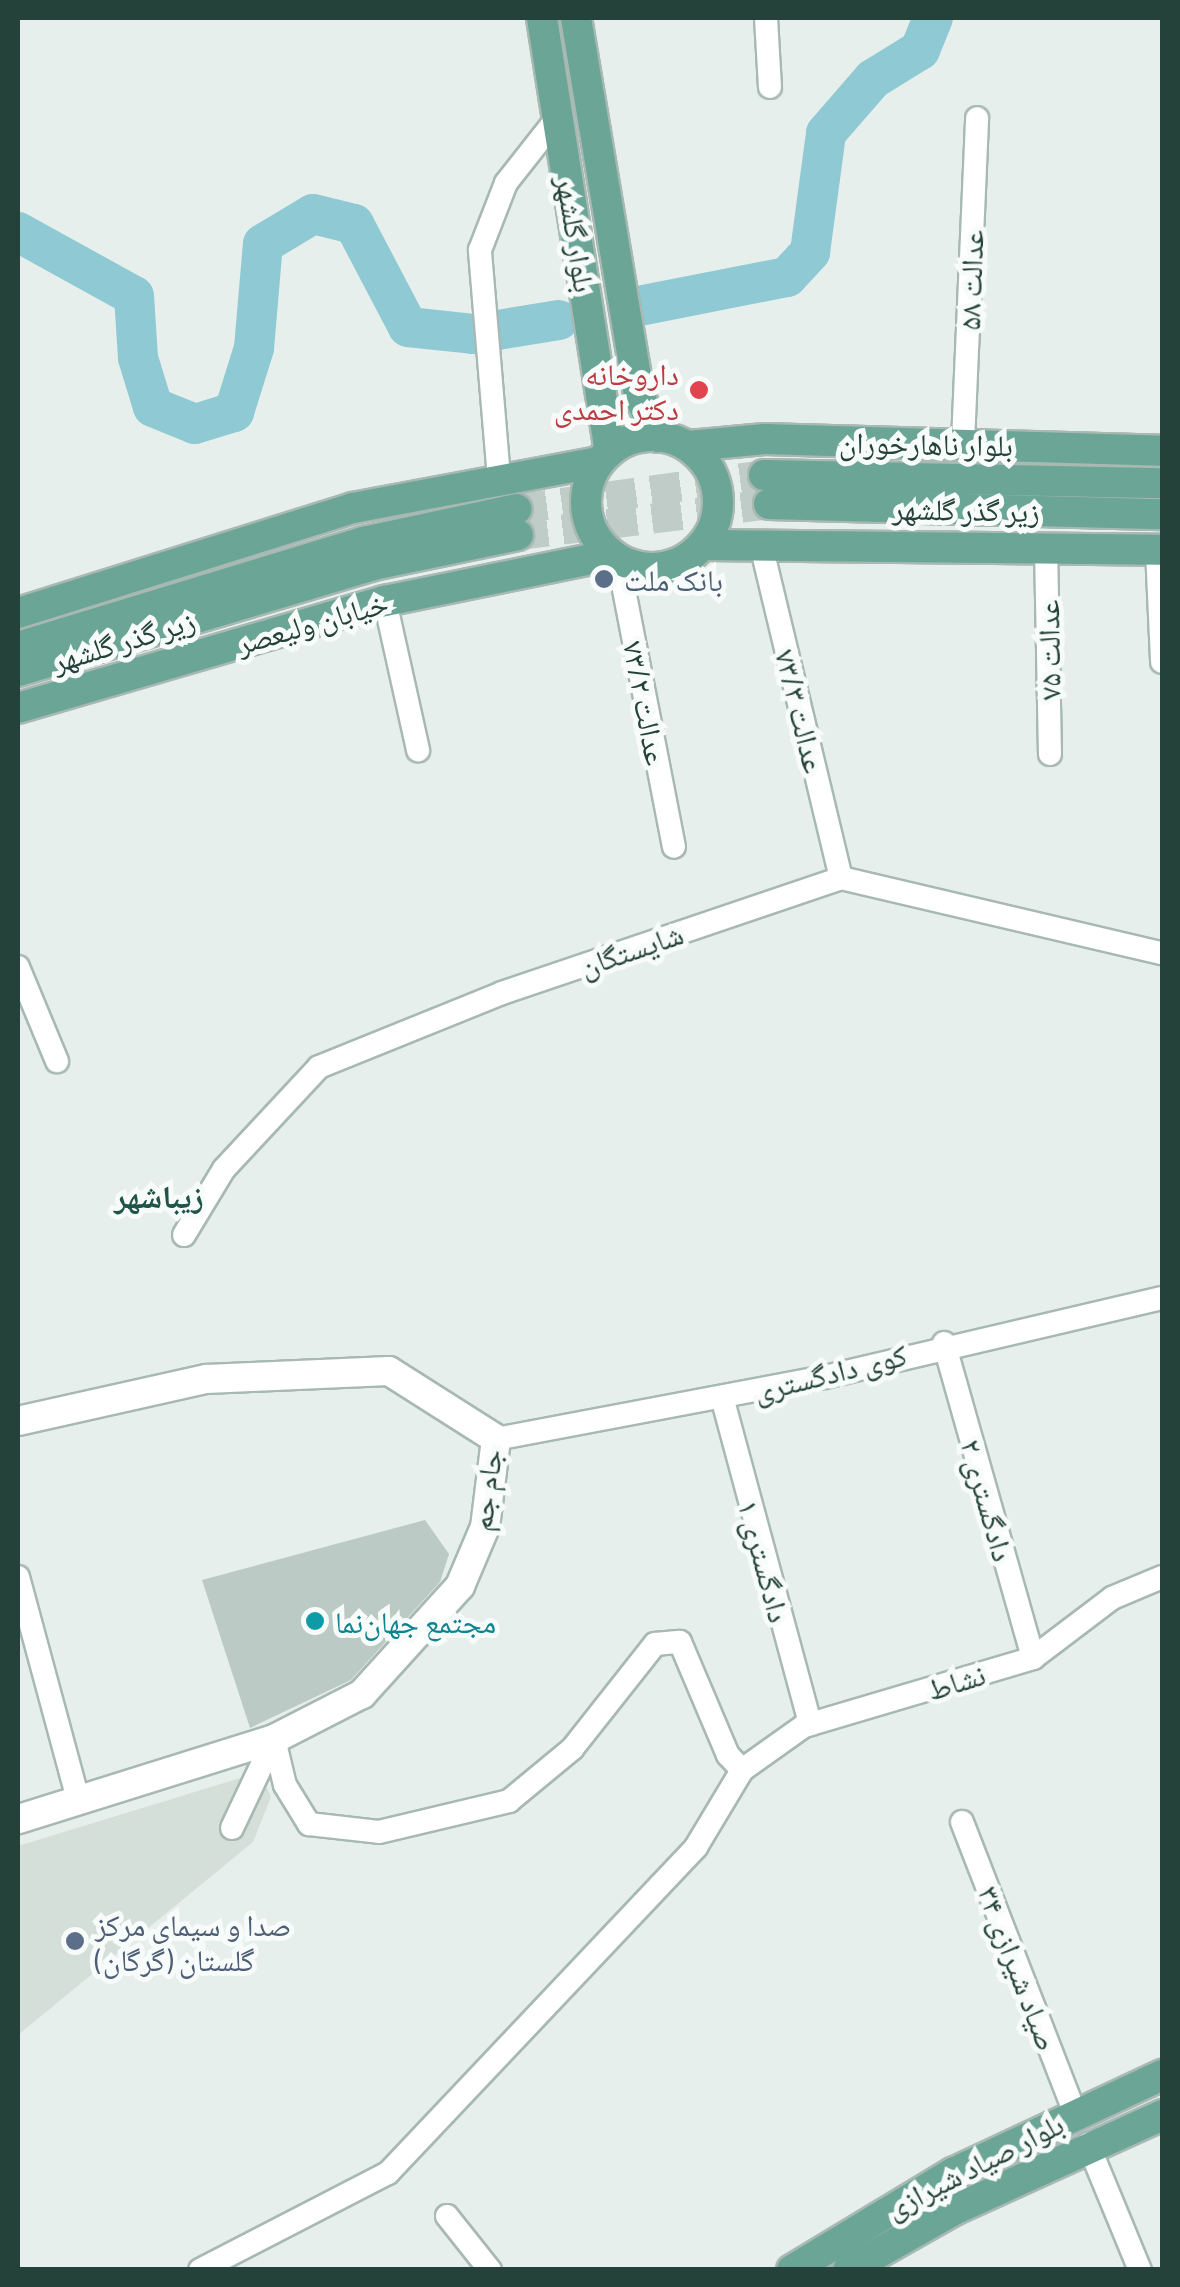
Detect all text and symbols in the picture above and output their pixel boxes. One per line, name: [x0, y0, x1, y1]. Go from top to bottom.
street label: بلوار گلشهر: [550, 173, 604, 295]
street label: عدالت ۵۸: [950, 229, 990, 331]
place label: داروخانه دکتر احمدی: [554, 355, 679, 426]
marker: داروخانه دکتر احمدی: [688, 379, 710, 401]
street label: بلوار ناهارخوران: [839, 423, 1013, 463]
street label: زیر گذر گلشهر: [892, 490, 1040, 528]
place label: بانک ملت: [624, 561, 723, 597]
marker: بانک ملت: [593, 568, 615, 590]
street label: خیابان ولیعصر: [232, 583, 392, 661]
street label: ۷۵ عدالت: [1029, 600, 1067, 700]
street label: زیر گذر گلشهر: [47, 601, 199, 679]
street label: عدالت ۷۳/۲: [616, 638, 676, 768]
street label: ۷۳/۳ عدالت: [768, 646, 834, 776]
street label: شایستگان: [574, 915, 688, 983]
district label: زیباشهر: [114, 1176, 204, 1214]
street label: کوی دادگستری: [750, 1336, 910, 1408]
street label: دادگستری ۲: [953, 1435, 1023, 1565]
street label: جام جم: [461, 1447, 509, 1533]
street label: دادگستری ۱: [731, 1496, 799, 1626]
place label: مجتمع جهان‌نما: [335, 1603, 496, 1639]
marker: مجتمع جهان‌نما: [304, 1610, 326, 1632]
street label: نشاط: [923, 1655, 989, 1707]
street label: صیاد شیرازی ۳۴: [971, 1881, 1067, 2055]
place label: صدا و سیمای مرکز گلستان (گرگان): [95, 1906, 291, 1976]
marker: صدا و سیمای مرکز گلستان (گرگان): [64, 1930, 86, 1952]
street label: بلوار صیاد شیرازی: [879, 2105, 1069, 2225]

